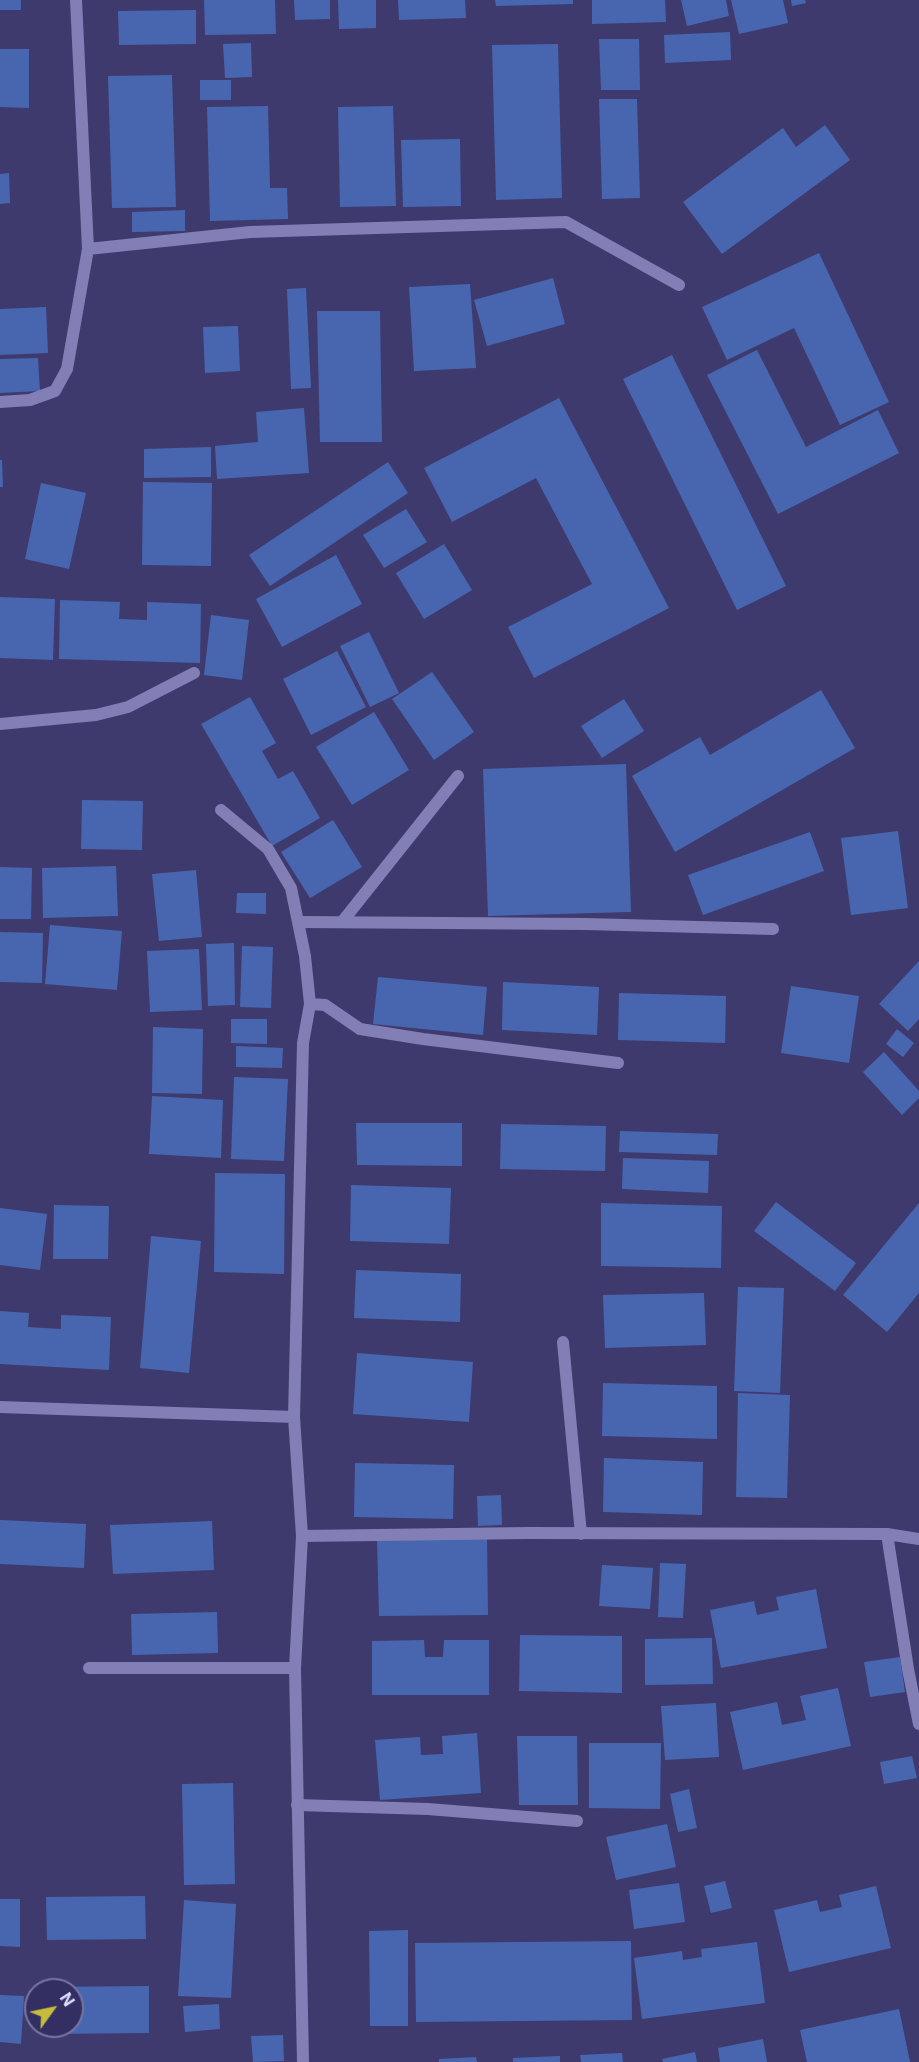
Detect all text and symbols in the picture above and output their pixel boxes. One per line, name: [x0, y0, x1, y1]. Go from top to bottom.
north arrow: [24, 1978, 84, 2038]
text: N: [56, 1989, 79, 2010]

